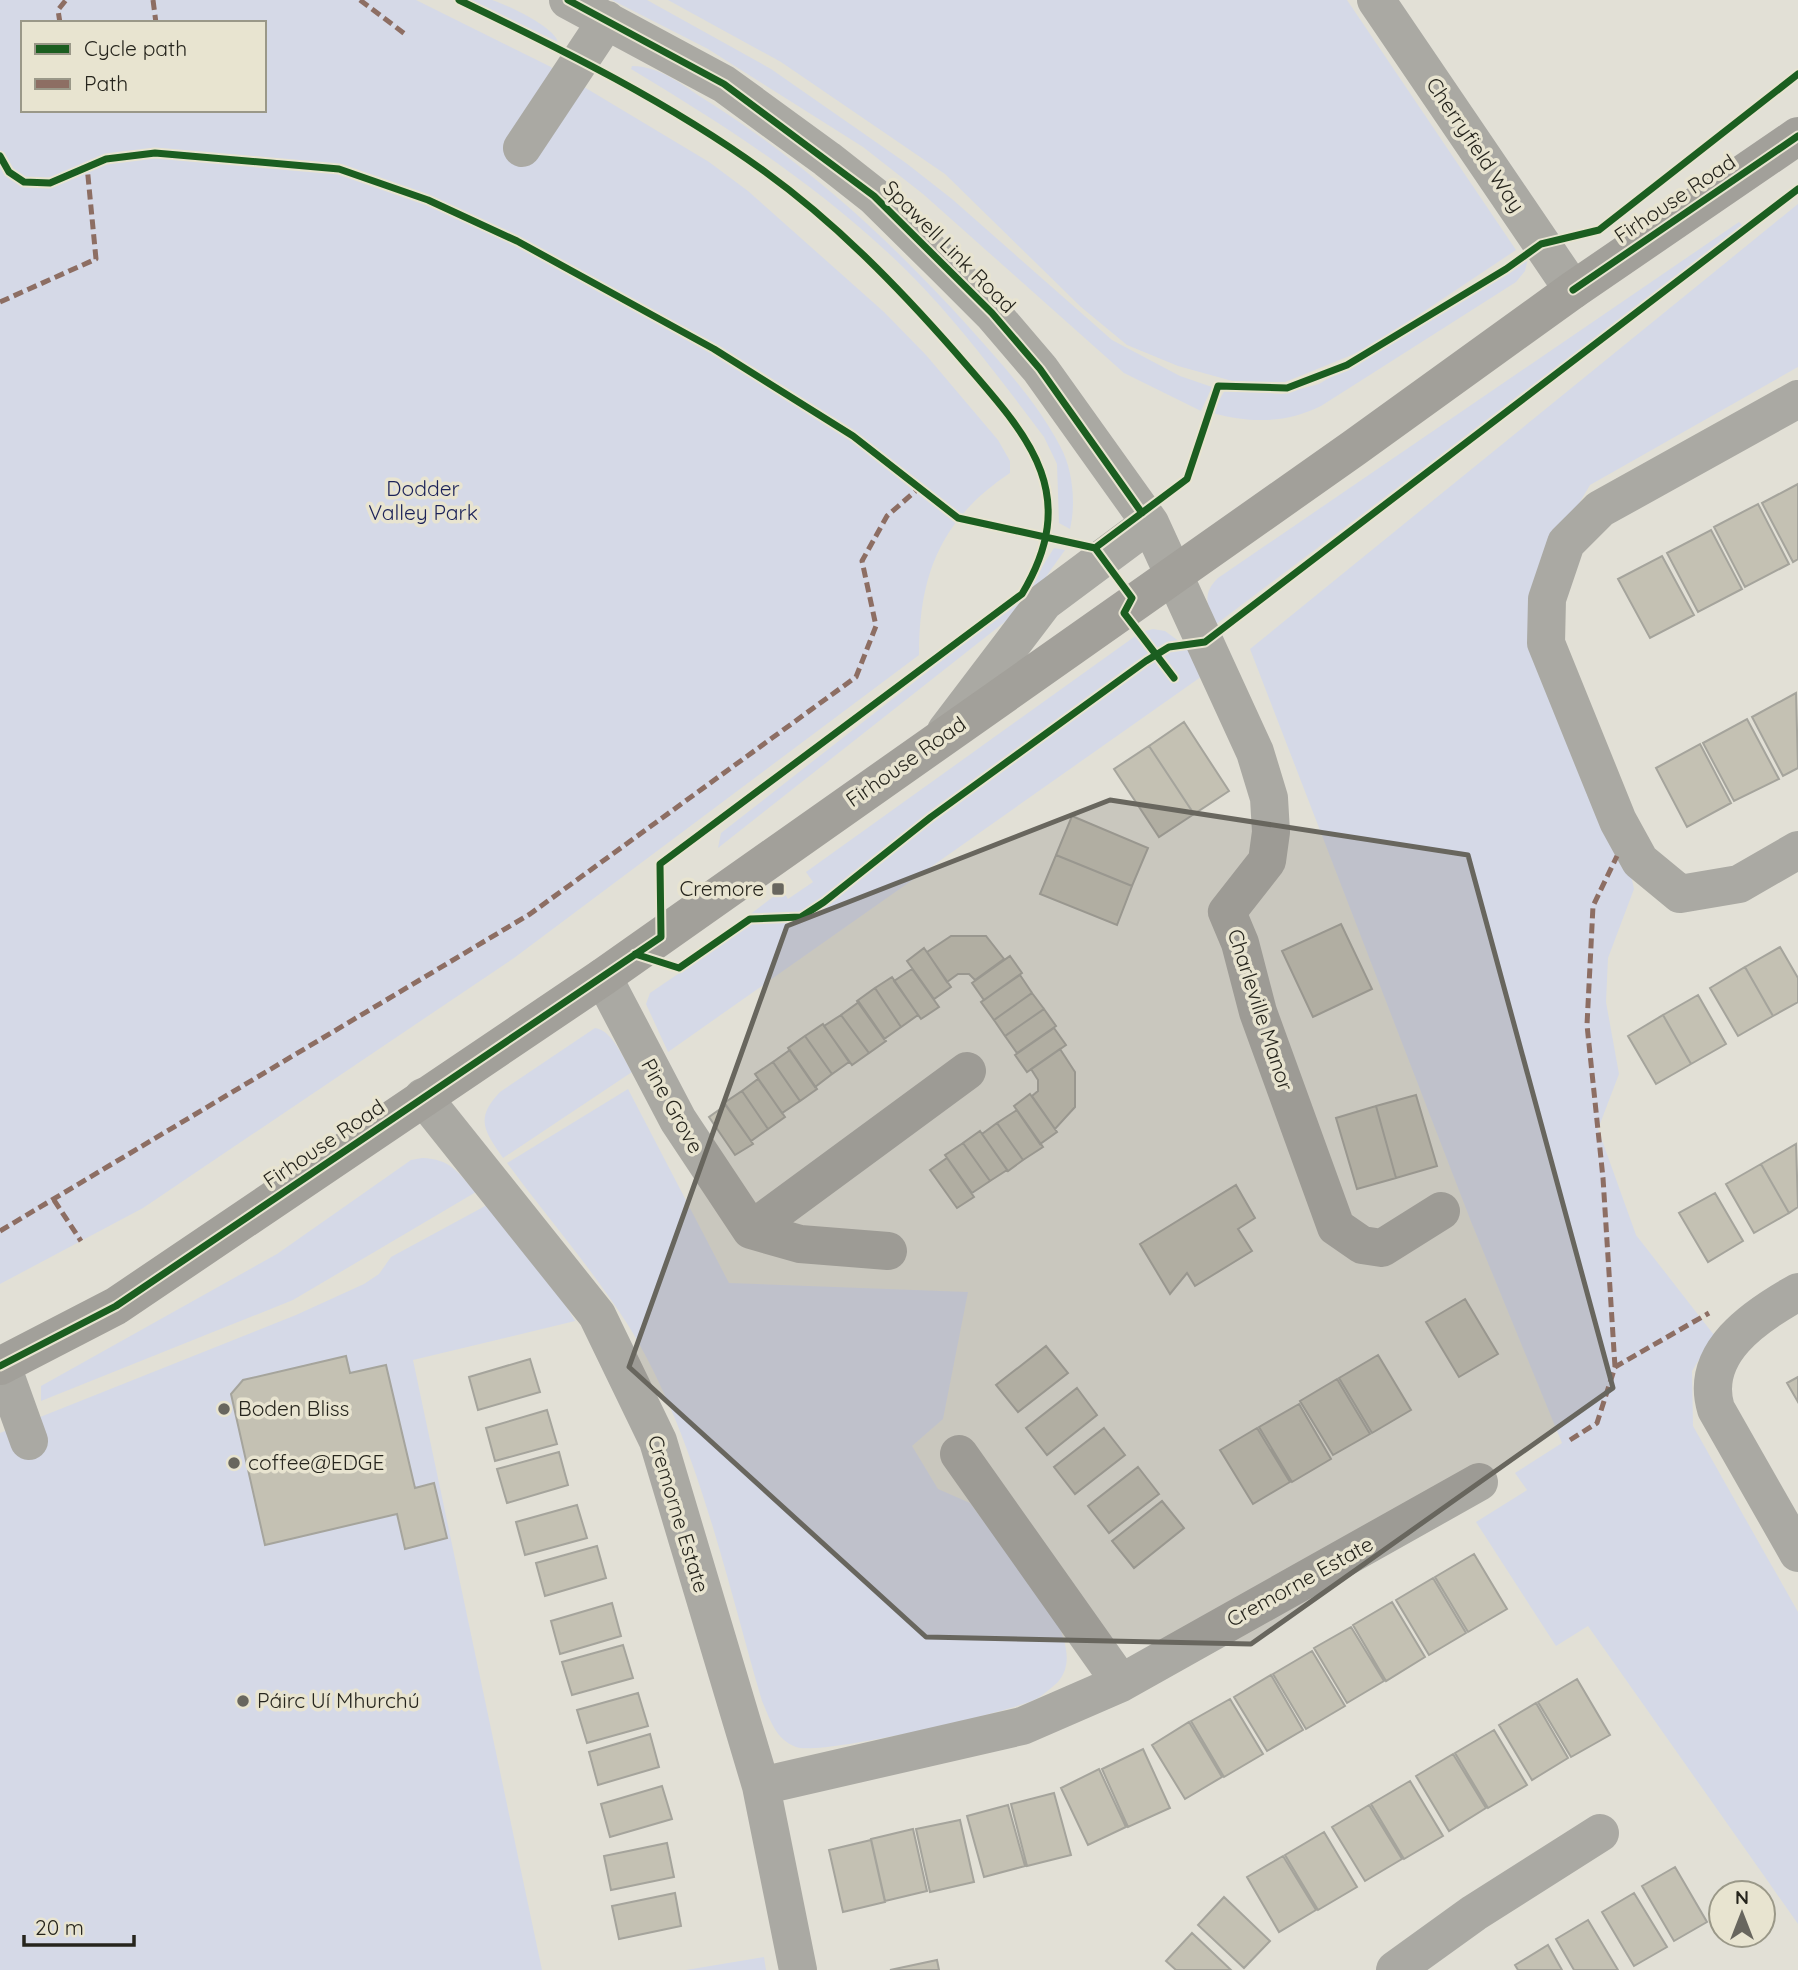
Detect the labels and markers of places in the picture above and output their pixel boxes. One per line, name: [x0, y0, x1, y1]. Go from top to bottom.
place label: Cremore: [679, 875, 764, 901]
marker: Cremore: [770, 881, 786, 897]
place label: Boden Bliss: [238, 1395, 349, 1421]
marker: Boden Bliss: [216, 1401, 232, 1417]
place label: coffee@EDGE: [248, 1449, 384, 1475]
marker: coffee@EDGE: [226, 1455, 242, 1471]
place label: Páirc Uí Mhurchú: [257, 1687, 420, 1713]
marker: Páirc Uí Mhurchú: [235, 1693, 251, 1709]

